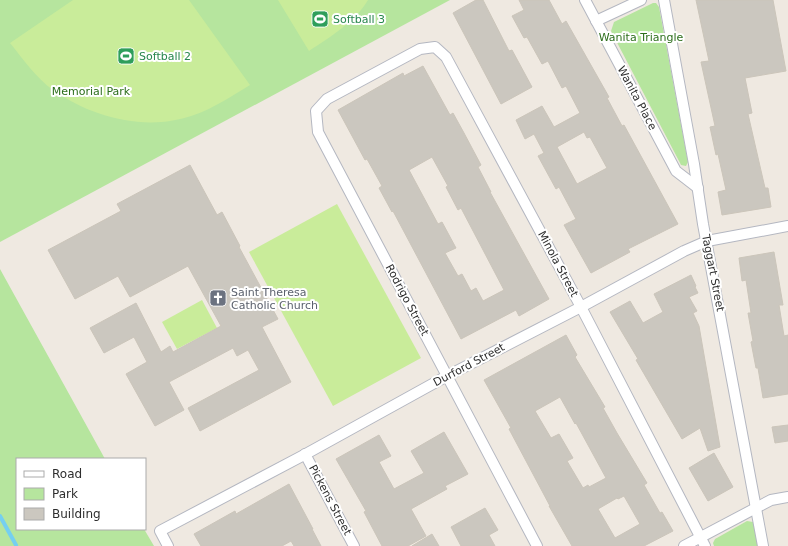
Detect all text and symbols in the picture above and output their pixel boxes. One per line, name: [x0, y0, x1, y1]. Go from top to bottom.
sports icon: Softball 3: [310, 9, 330, 29]
place label: Softball 3: [333, 13, 385, 26]
park label: Wanita Triangle: [599, 31, 684, 44]
sports icon: Softball 2: [116, 46, 136, 66]
place label: Softball 2: [139, 50, 191, 63]
street label: Wanita Place: [615, 64, 659, 132]
park label: Memorial Park: [52, 85, 131, 98]
street label: Minola Street: [535, 229, 581, 300]
street label: Taggart Street: [699, 232, 727, 313]
street label: Rodrigo Street: [383, 262, 432, 339]
place label: Saint Theresa Catholic Church: [231, 286, 318, 312]
church icon: Saint Theresa Catholic Church: [208, 288, 228, 308]
street label: Durford Street: [431, 340, 507, 389]
legend: [16, 458, 146, 530]
street label: Pickens Street: [306, 463, 354, 538]
text: Road: [52, 467, 82, 481]
text: Park: [52, 487, 78, 501]
text: Building: [52, 507, 101, 521]

